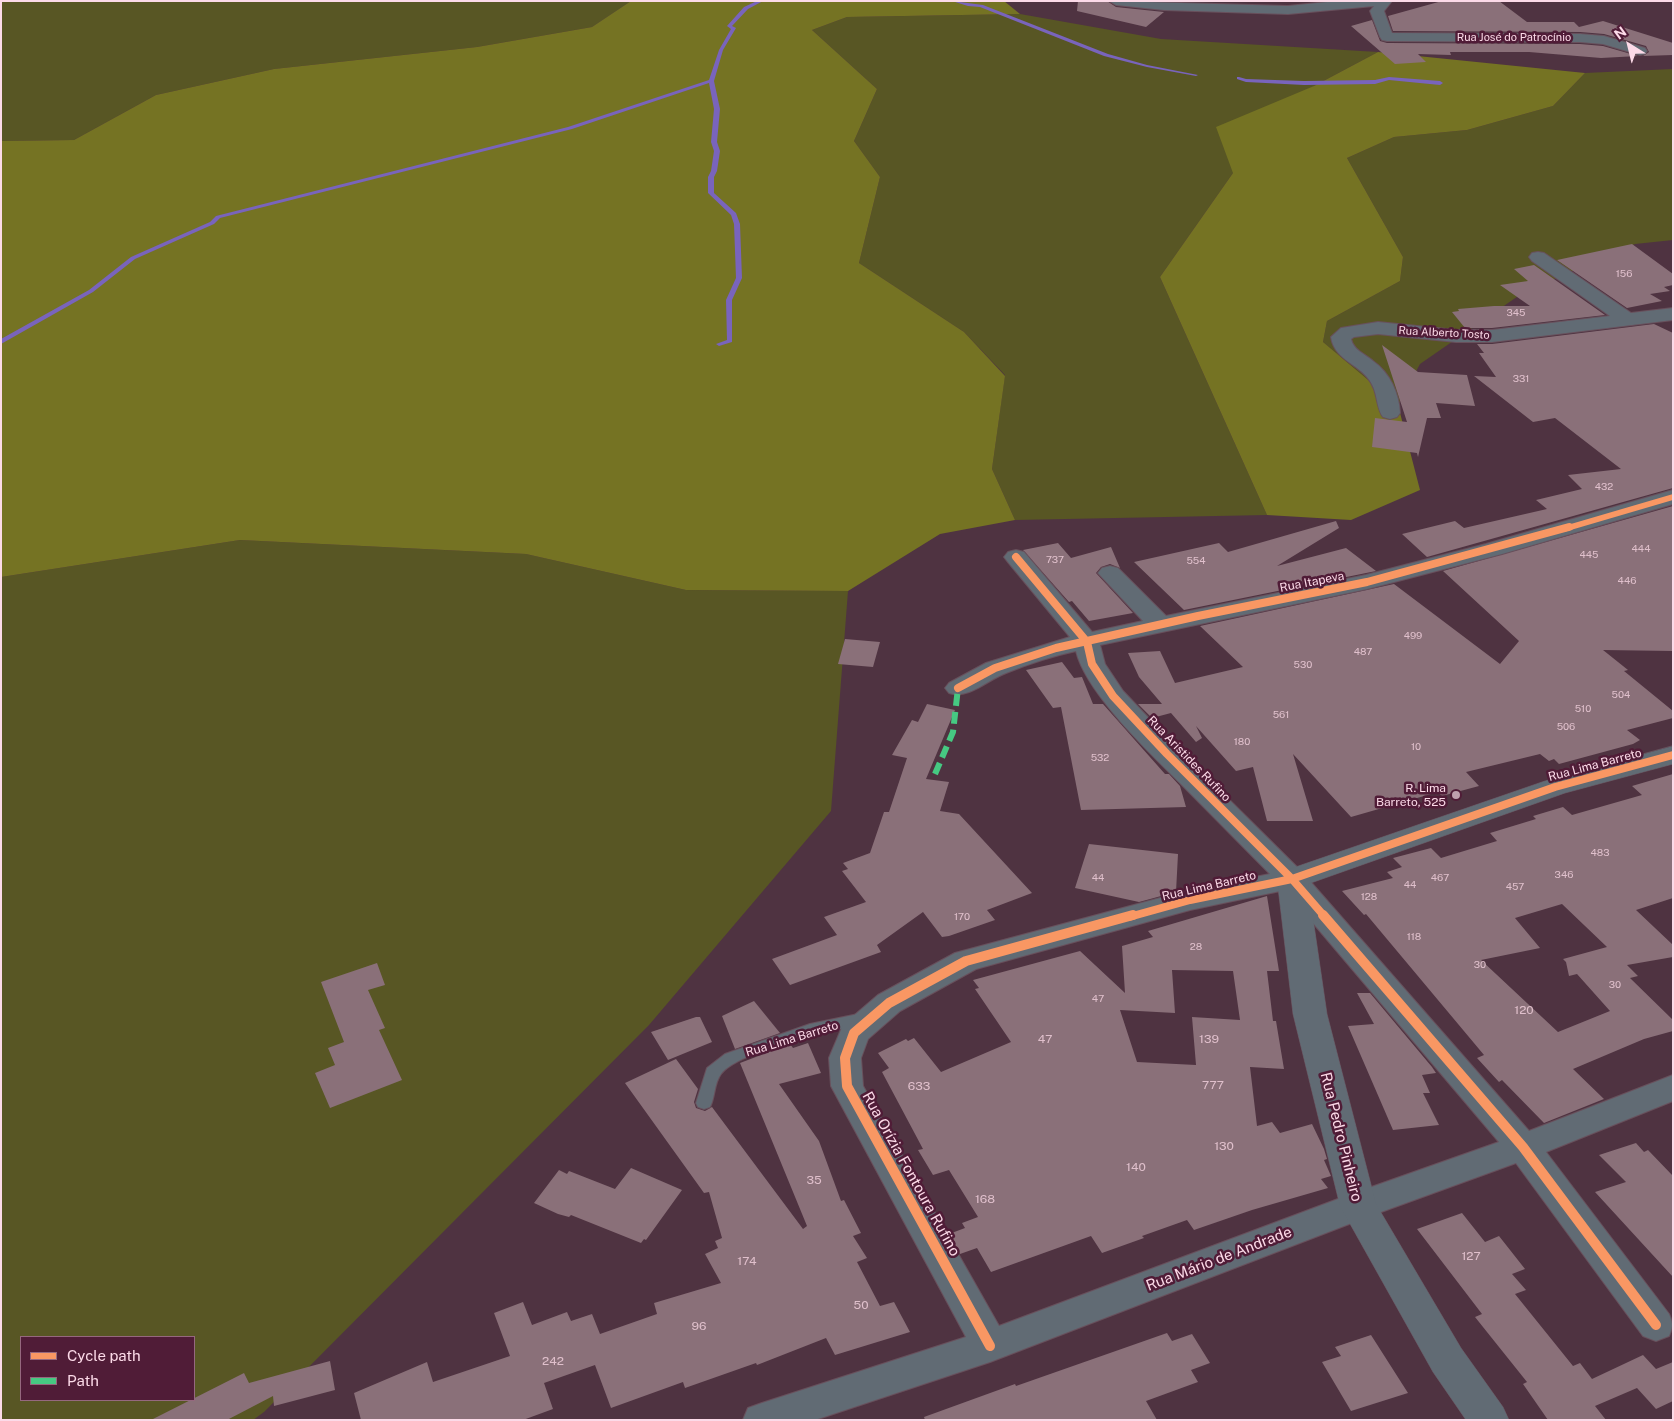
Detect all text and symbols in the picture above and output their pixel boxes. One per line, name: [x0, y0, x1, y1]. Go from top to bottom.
north arrow: [1604, 20, 1654, 70]
text: N: [1611, 23, 1629, 43]
street label: Rua José do Patrocínio: [1457, 31, 1571, 45]
house number: 156: [1616, 268, 1632, 280]
house number: 345: [1507, 307, 1525, 319]
street label: Rua Alberto Tosto: [1398, 324, 1490, 342]
house number: 331: [1513, 373, 1529, 385]
house number: 432: [1595, 481, 1613, 493]
house number: 444: [1632, 543, 1650, 555]
house number: 445: [1580, 549, 1598, 561]
house number: 737: [1046, 554, 1064, 566]
house number: 554: [1186, 555, 1206, 567]
street label: Rua Itapeva: [1278, 569, 1346, 595]
house number: 446: [1618, 575, 1636, 587]
house number: 499: [1404, 630, 1422, 642]
house number: 487: [1354, 646, 1372, 658]
house number: 530: [1294, 659, 1312, 671]
house number: 504: [1612, 689, 1630, 701]
house number: 510: [1575, 703, 1591, 715]
house number: 561: [1273, 709, 1289, 721]
street label: Rua Aristides Rufino: [1144, 713, 1234, 805]
house number: 506: [1557, 721, 1575, 733]
house number: 180: [1234, 736, 1250, 748]
house number: 10: [1411, 741, 1421, 753]
street label: Rua Lima Barreto: [1547, 746, 1643, 784]
house number: 532: [1091, 752, 1109, 764]
place label: R. Lima Barreto, 525: [1376, 781, 1446, 809]
marker: R. Lima Barreto, 525: [1450, 789, 1462, 801]
house number: 483: [1591, 847, 1609, 859]
street label: Rua Lima Barreto: [1161, 868, 1257, 904]
house number: 346: [1555, 869, 1573, 881]
house number: 44: [1092, 872, 1104, 884]
house number: 467: [1431, 872, 1449, 884]
house number: 44: [1404, 879, 1416, 891]
house number: 457: [1506, 881, 1524, 893]
house number: 128: [1361, 891, 1377, 903]
house number: 170: [954, 911, 970, 923]
house number: 118: [1407, 931, 1421, 943]
house number: 28: [1190, 941, 1202, 953]
house number: 30: [1474, 959, 1486, 971]
house number: 30: [1609, 979, 1621, 991]
house number: 47: [1092, 993, 1104, 1005]
house number: 120: [1514, 1003, 1534, 1017]
street label: Rua Lima Barreto: [744, 1018, 840, 1060]
house number: 47: [1038, 1032, 1052, 1046]
house number: 139: [1199, 1032, 1219, 1046]
street label: Rua Pedro Pinheiro: [1316, 1070, 1366, 1204]
house number: 777: [1202, 1078, 1224, 1092]
house number: 633: [908, 1079, 930, 1093]
street label: Rua Orízia Fontoura Rufino: [858, 1089, 964, 1259]
house number: 130: [1214, 1139, 1234, 1153]
house number: 140: [1126, 1160, 1146, 1174]
house number: 35: [806, 1173, 822, 1187]
house number: 168: [975, 1192, 995, 1206]
street label: Rua Mário de Andrade: [1144, 1223, 1294, 1295]
house number: 127: [1461, 1249, 1481, 1263]
house number: 174: [737, 1254, 757, 1268]
house number: 50: [853, 1298, 869, 1312]
house number: 96: [692, 1319, 706, 1333]
legend: [20, 1336, 195, 1401]
text: Cycle path: [67, 1347, 141, 1364]
house number: 242: [542, 1354, 564, 1368]
text: Path: [67, 1372, 99, 1389]

